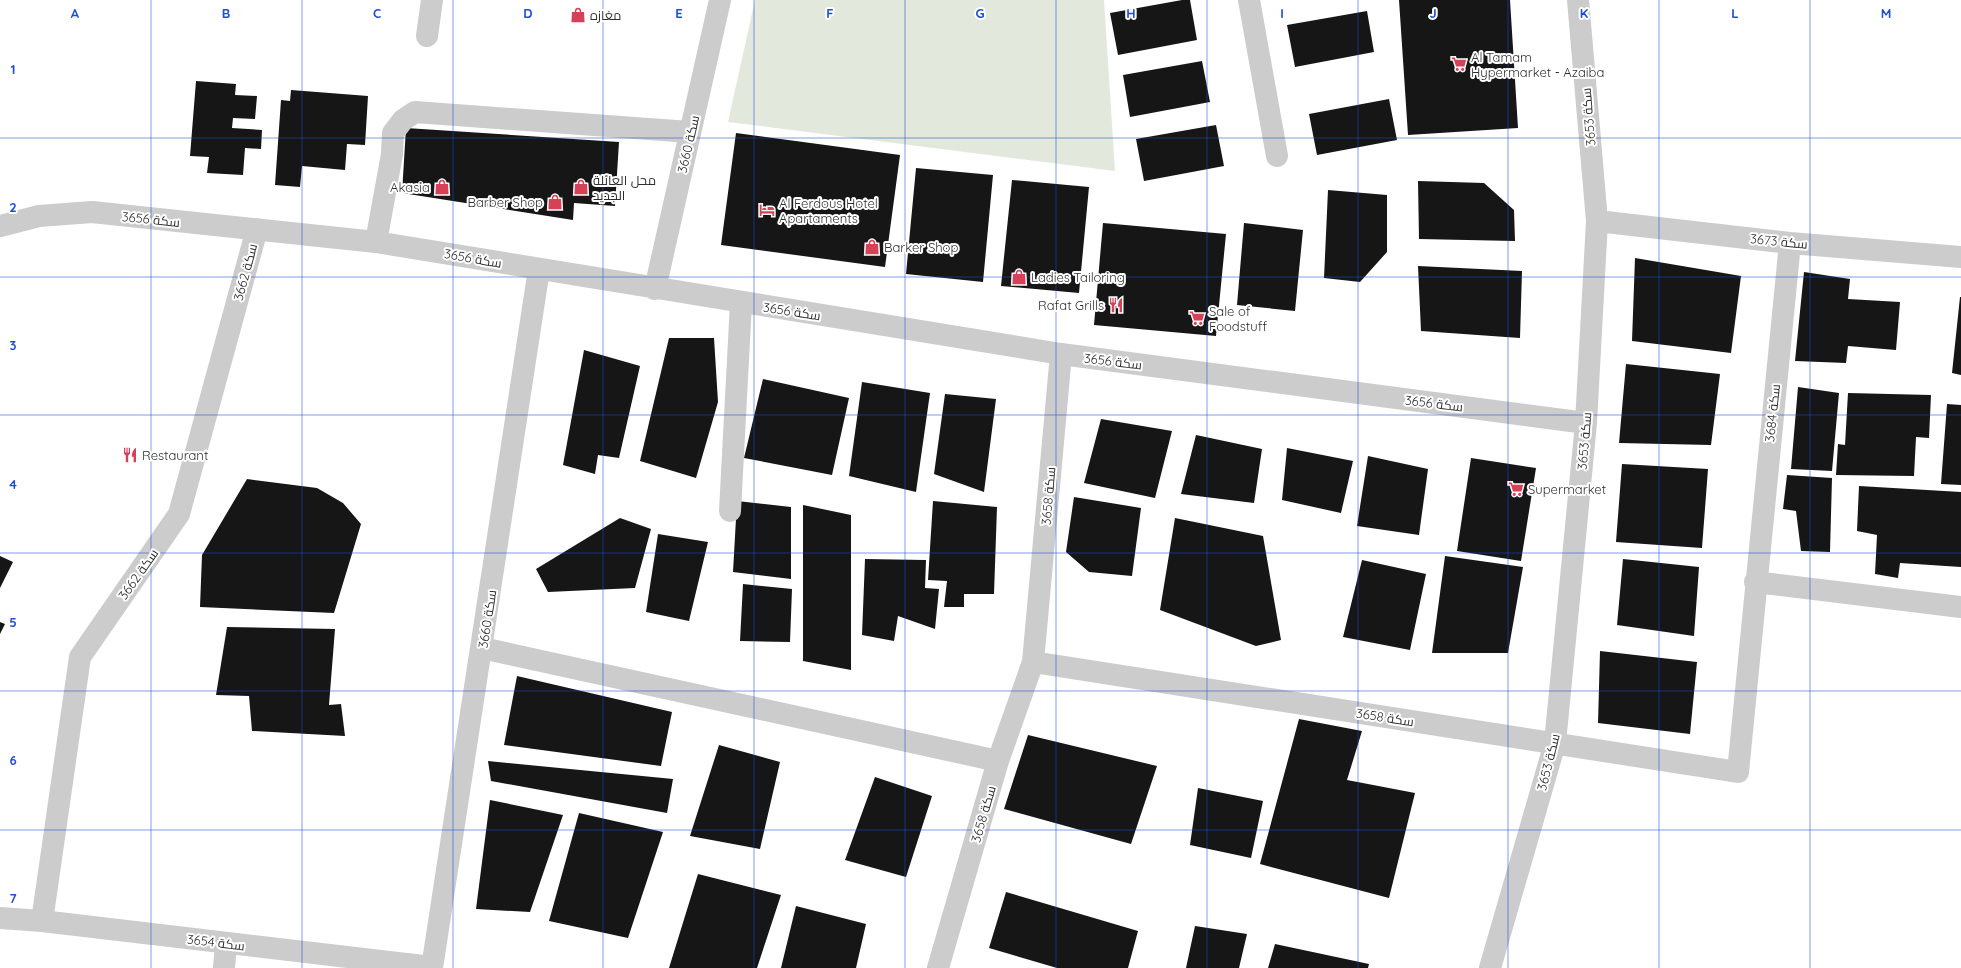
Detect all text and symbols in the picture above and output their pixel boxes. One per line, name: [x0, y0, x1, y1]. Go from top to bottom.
text: A: [71, 5, 80, 21]
text: B: [222, 5, 230, 21]
text: C: [373, 5, 381, 21]
text: D: [523, 5, 533, 21]
text: E: [675, 5, 683, 21]
text: F: [826, 5, 834, 21]
text: G: [975, 5, 985, 21]
text: H: [1126, 5, 1136, 21]
text: I: [1280, 5, 1284, 21]
text: J: [1429, 5, 1437, 21]
text: K: [1580, 5, 1589, 21]
text: L: [1731, 5, 1739, 21]
text: M: [1881, 5, 1891, 21]
shop icon: مغازه: [569, 6, 587, 24]
place label: مغازه: [590, 7, 621, 23]
place label: Al Tamam Hypermarket - Azaiba: [1471, 49, 1604, 80]
supermarket icon: Al Tamam Hypermarket - Azaiba: [1450, 55, 1468, 73]
text: 1: [10, 61, 16, 77]
street label: سكة 3653: [1577, 87, 1599, 147]
street label: سكة 3660: [674, 113, 702, 175]
place label: محل العائلة الجديد: [593, 172, 656, 203]
shop icon: Akasia: [433, 178, 451, 196]
shop icon: محل العائلة الجديد: [572, 178, 590, 196]
place label: Akasia: [390, 179, 430, 195]
shop icon: Barber Shop: [546, 193, 564, 211]
place label: Barber Shop: [467, 194, 543, 210]
place label: Al Ferdous Hotel Apartaments: [779, 195, 878, 226]
text: 2: [9, 199, 17, 215]
hotel icon: Al Ferdous Hotel Apartaments: [758, 201, 776, 219]
street label: سكة 3656: [121, 208, 181, 230]
street label: سكة 3673: [1749, 230, 1809, 252]
shop icon: Barker Shop: [863, 238, 881, 256]
place label: Barker Shop: [884, 239, 958, 255]
street label: سكة 3662: [230, 242, 260, 302]
street label: سكة 3656: [443, 245, 503, 271]
shop icon: Ladies Tailoring: [1010, 268, 1028, 286]
place label: Ladies Tailoring: [1031, 269, 1125, 285]
restaurant icon: Rafat Grills: [1107, 296, 1125, 314]
place label: Rafat Grills: [1038, 297, 1104, 313]
street label: سكة 3656: [762, 299, 822, 323]
place label: Sale of Foodstuff: [1209, 303, 1268, 334]
supermarket icon: Sale of Foodstuff: [1188, 309, 1206, 327]
text: 3: [10, 337, 17, 353]
street label: سكة 3656: [1083, 350, 1143, 372]
street label: سكة 3684: [1761, 383, 1783, 443]
street label: سكة 3656: [1404, 392, 1464, 414]
street label: سكة 3653: [1573, 411, 1595, 471]
restaurant icon: Restaurant: [121, 446, 139, 464]
place label: Restaurant: [142, 447, 208, 463]
street label: سكة 3658: [1037, 466, 1059, 526]
text: 4: [9, 476, 17, 492]
supermarket icon: Supermarket: [1507, 480, 1525, 498]
place label: Supermarket: [1528, 481, 1606, 497]
street label: سكة 3662: [115, 545, 161, 603]
street label: سكة 3660: [474, 589, 500, 649]
text: 5: [9, 614, 17, 630]
street label: سكة 3658: [1355, 705, 1415, 729]
street label: سكة 3653: [1533, 732, 1563, 792]
text: 6: [9, 752, 17, 768]
street label: سكة 3658: [967, 784, 999, 844]
text: 7: [9, 890, 17, 906]
street label: سكة 3654: [186, 931, 246, 953]

